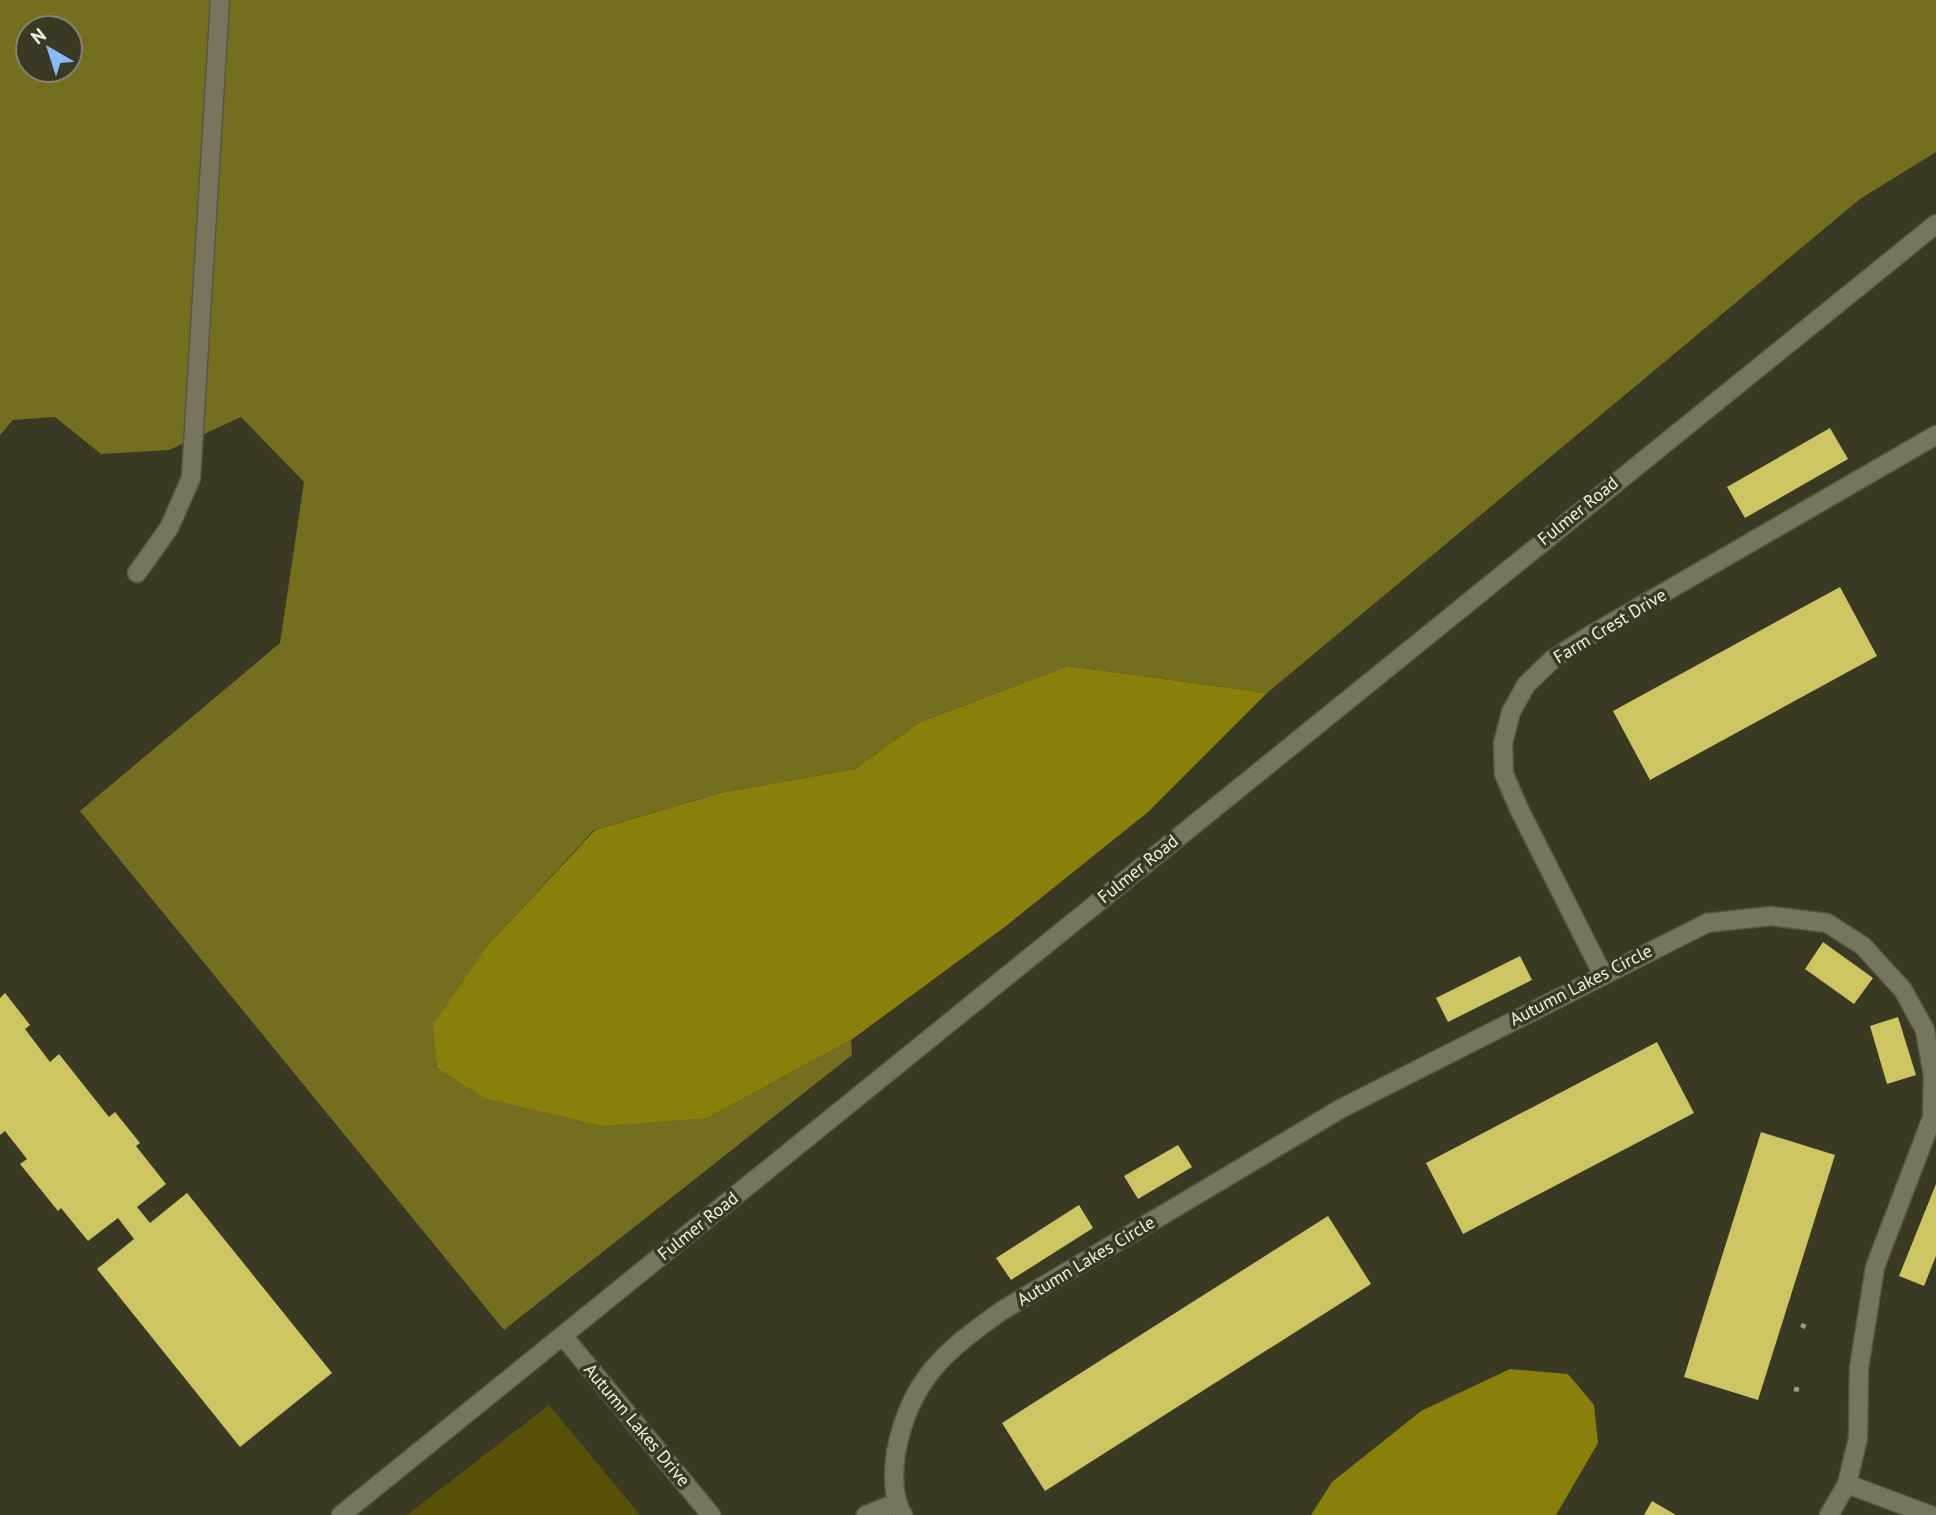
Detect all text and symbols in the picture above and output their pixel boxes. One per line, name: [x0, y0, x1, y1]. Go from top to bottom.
north arrow: [14, 14, 84, 84]
text: N: [26, 23, 51, 49]
street label: Fulmer Road: [1533, 471, 1623, 550]
street label: Farm Crest Drive: [1549, 583, 1670, 668]
street label: Fulmer Road: [1093, 829, 1183, 908]
street label: Autumn Lakes Circle: [1506, 939, 1656, 1030]
street label: Fulmer Road: [653, 1186, 743, 1265]
street label: Autumn Lakes Circle: [1013, 1210, 1159, 1311]
street label: Autumn Lakes Drive: [579, 1359, 696, 1491]

